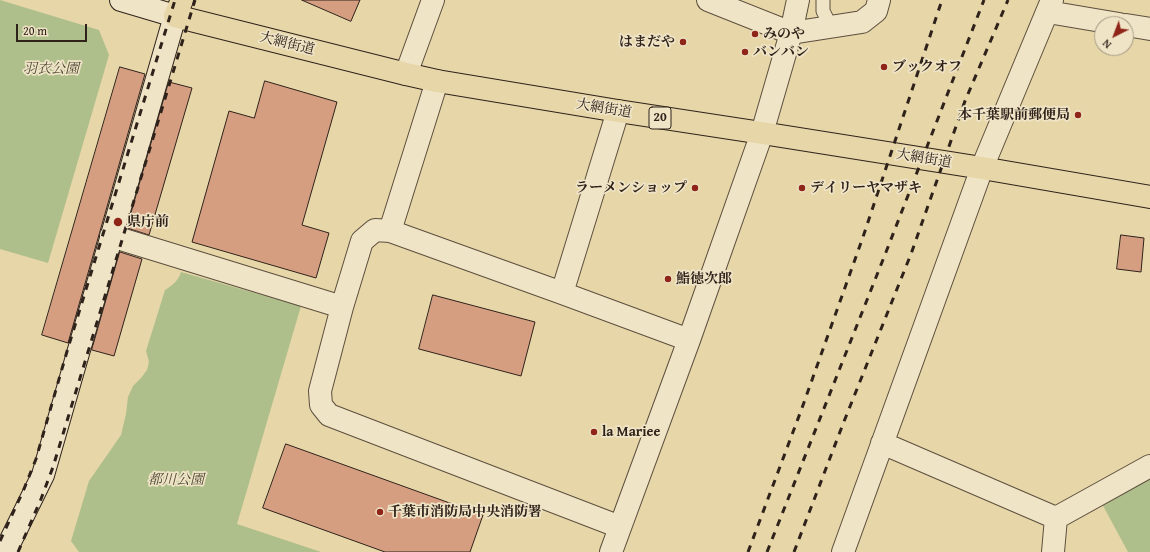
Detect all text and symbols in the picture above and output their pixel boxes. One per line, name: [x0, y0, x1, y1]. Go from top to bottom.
scale bar: [18, 16, 89, 42]
north arrow: [1094, 16, 1134, 56]
text: 20 m: [23, 22, 47, 39]
place label: みのや: [763, 26, 805, 42]
street label: 大網街道: [258, 29, 316, 59]
marker: みのや: [750, 29, 760, 39]
place label: はまだや: [619, 34, 675, 50]
text: N: [1099, 36, 1115, 53]
marker: はまだや: [678, 37, 688, 47]
place label: バンバン: [753, 44, 809, 60]
marker: バンバン: [740, 47, 750, 57]
place label: ブックオフ: [892, 59, 962, 75]
park label: 羽衣公園: [23, 61, 79, 77]
marker: ブックオフ: [879, 62, 889, 72]
street label: 大網街道: [575, 96, 633, 122]
road number: 20: [649, 107, 671, 129]
place label: 本千葉駅前郵便局: [958, 107, 1070, 123]
marker: 本千葉駅前郵便局: [1073, 110, 1083, 120]
street label: 大網街道: [895, 146, 953, 172]
place label: ラーメンショップ: [575, 180, 687, 196]
place label: デイリーヤマザキ: [810, 180, 922, 196]
marker: ラーメンショップ: [690, 183, 700, 193]
marker: デイリーヤマザキ: [797, 183, 807, 193]
place label: 県庁前: [127, 214, 169, 230]
marker: 県庁前: [112, 216, 124, 228]
place label: 鮨徳次郎: [676, 271, 732, 287]
marker: 鮨徳次郎: [663, 274, 673, 284]
place label: la Mariee: [602, 424, 660, 440]
marker: la Mariee: [589, 427, 599, 437]
park label: 都川公園: [148, 472, 204, 488]
place label: 千葉市消防局中央消防署: [388, 504, 542, 520]
marker: 千葉市消防局中央消防署: [375, 507, 385, 517]

